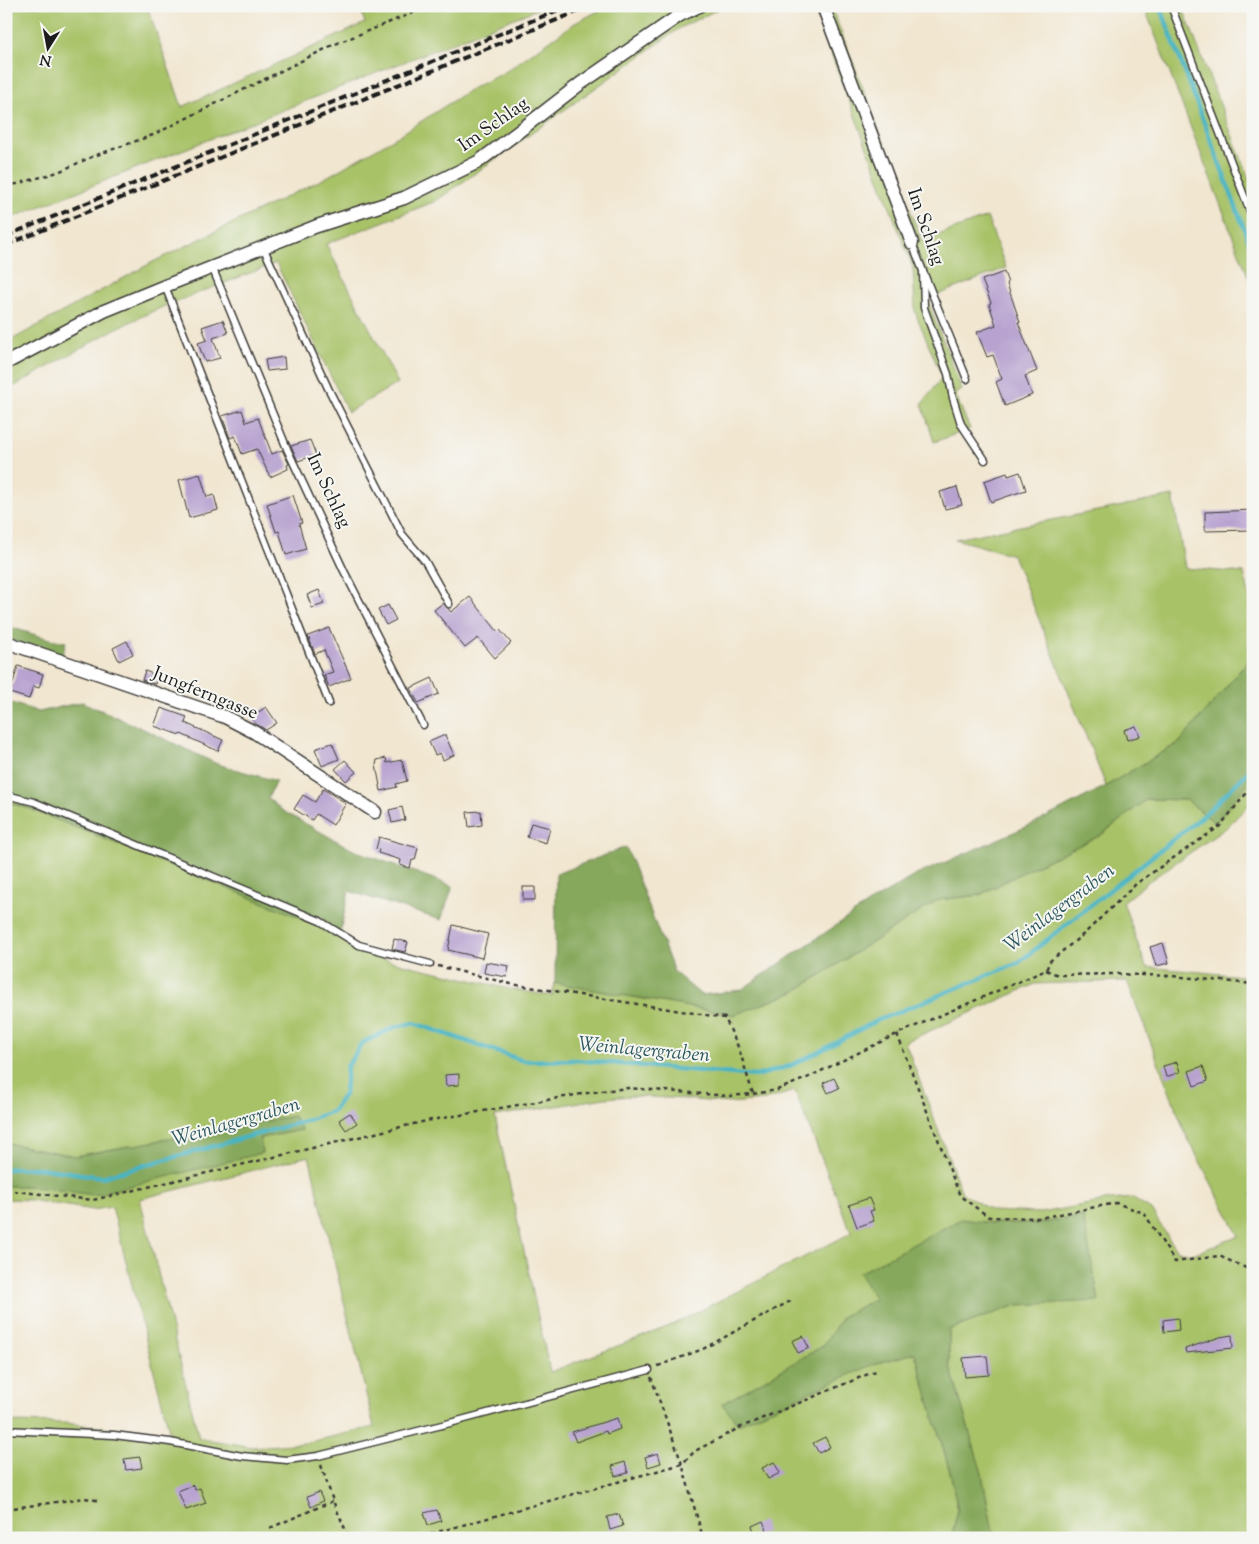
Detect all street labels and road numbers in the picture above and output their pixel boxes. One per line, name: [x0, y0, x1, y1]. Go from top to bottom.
street label: Im Schlag: [453, 91, 535, 159]
street label: Im Schlag: [899, 185, 951, 269]
street label: Im Schlag: [299, 449, 357, 533]
street label: Jungferngasse: [147, 660, 262, 728]

